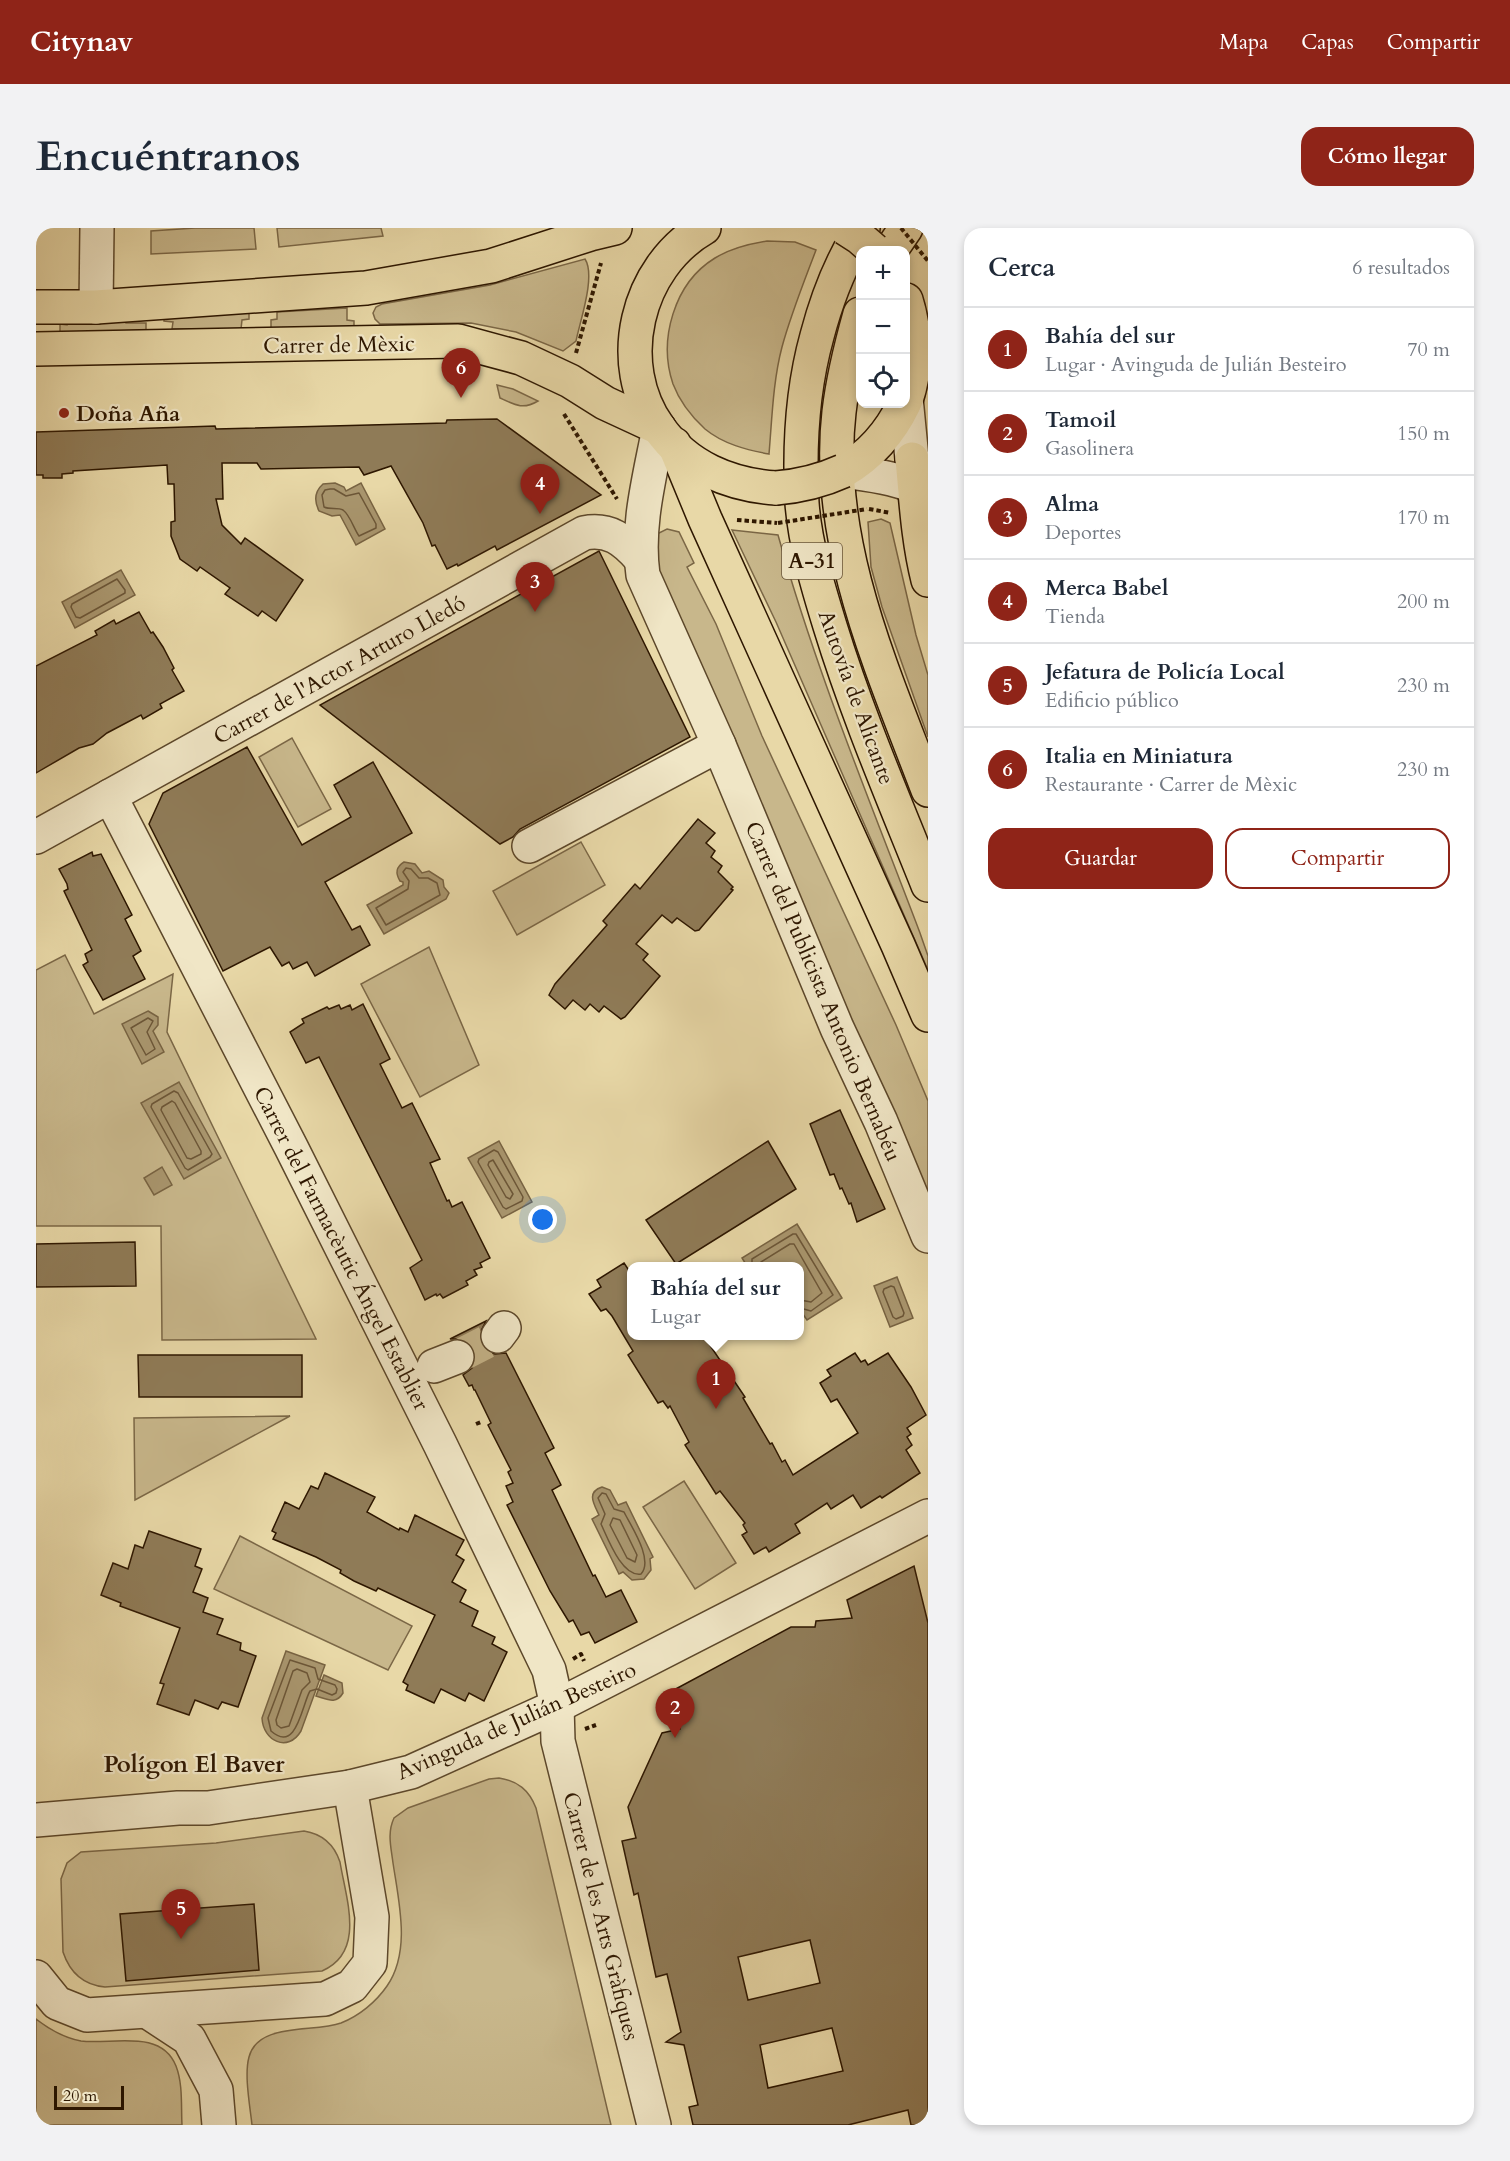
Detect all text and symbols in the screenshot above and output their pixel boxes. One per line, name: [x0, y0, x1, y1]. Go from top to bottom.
text: Citynav: [30, 23, 133, 61]
text: Mapa: [1219, 28, 1268, 57]
text: Capas: [1301, 28, 1354, 57]
text: Compartir: [1387, 28, 1480, 57]
button: Cómo llegar: [1301, 127, 1474, 186]
text: Encuéntranos: [36, 128, 301, 185]
map controls: [856, 246, 910, 408]
button: +: [856, 246, 910, 300]
text: Cerca: [988, 250, 1055, 285]
text: 6 resultados: [1352, 254, 1450, 281]
button: −: [856, 300, 910, 354]
text: Bahía del sur: [1045, 321, 1175, 351]
street label: Carrer de Mèxic: [263, 329, 415, 361]
text: 1: [1002, 336, 1013, 363]
text: 70 m: [1407, 336, 1450, 363]
pin: 6: [442, 348, 480, 398]
text: Lugar · Avinguda de Julián Besteiro: [1045, 351, 1347, 378]
button: locate: [856, 354, 910, 408]
place label: Doña Aña: [76, 399, 180, 429]
text: Tamoil: [1045, 405, 1116, 435]
marker: Doña Aña: [57, 406, 71, 420]
text: 2: [1002, 420, 1013, 447]
text: 150 m: [1397, 420, 1450, 447]
text: Gasolinera: [1045, 435, 1134, 462]
pin: 4: [520, 464, 560, 514]
text: Alma: [1045, 489, 1099, 519]
text: 3: [1002, 504, 1013, 531]
text: 170 m: [1397, 504, 1450, 531]
text: Deportes: [1045, 519, 1121, 546]
road number: A-31: [782, 543, 842, 579]
pin: 3: [516, 562, 554, 612]
text: Merca Babel: [1045, 573, 1168, 603]
street label: Carrer de l'Actor Arturo Lledó: [208, 588, 471, 752]
text: 4: [1002, 588, 1013, 615]
text: 200 m: [1397, 588, 1450, 615]
text: Tienda: [1045, 603, 1105, 630]
street label: Autovía de Alicante: [811, 606, 902, 789]
text: Jefatura de Policía Local: [1045, 657, 1285, 687]
text: 5: [1002, 672, 1013, 699]
text: 230 m: [1397, 672, 1450, 699]
text: Edificio público: [1045, 687, 1179, 714]
text: Italia en Miniatura: [1045, 741, 1233, 771]
text: 6: [1002, 756, 1013, 783]
text: 230 m: [1397, 756, 1450, 783]
text: Restaurante · Carrer de Mèxic: [1045, 771, 1297, 798]
street label: Carrer del Publicista Antonio Bernabéu: [738, 817, 908, 1166]
button: Guardar: [988, 828, 1213, 889]
button: Compartir: [1225, 828, 1450, 889]
street label: Carrer del Farmacèutic Ángel Establier: [246, 1081, 437, 1416]
your location: [528, 1205, 557, 1234]
popup: [627, 1262, 804, 1340]
text: Bahía del sur: [650, 1273, 781, 1303]
text: Lugar: [650, 1303, 701, 1330]
pin: 1: [696, 1360, 736, 1409]
street label: Avinguda de Julián Besteiro: [392, 1654, 641, 1787]
pin: 2: [656, 1688, 694, 1738]
district label: Polígon El Baver: [103, 1748, 285, 1781]
street label: Carrer de les Arts Gràfiques: [556, 1789, 646, 2044]
pin: 5: [162, 1890, 200, 1939]
scale bar: [54, 2083, 124, 2110]
text: 20 m: [63, 2085, 97, 2107]

